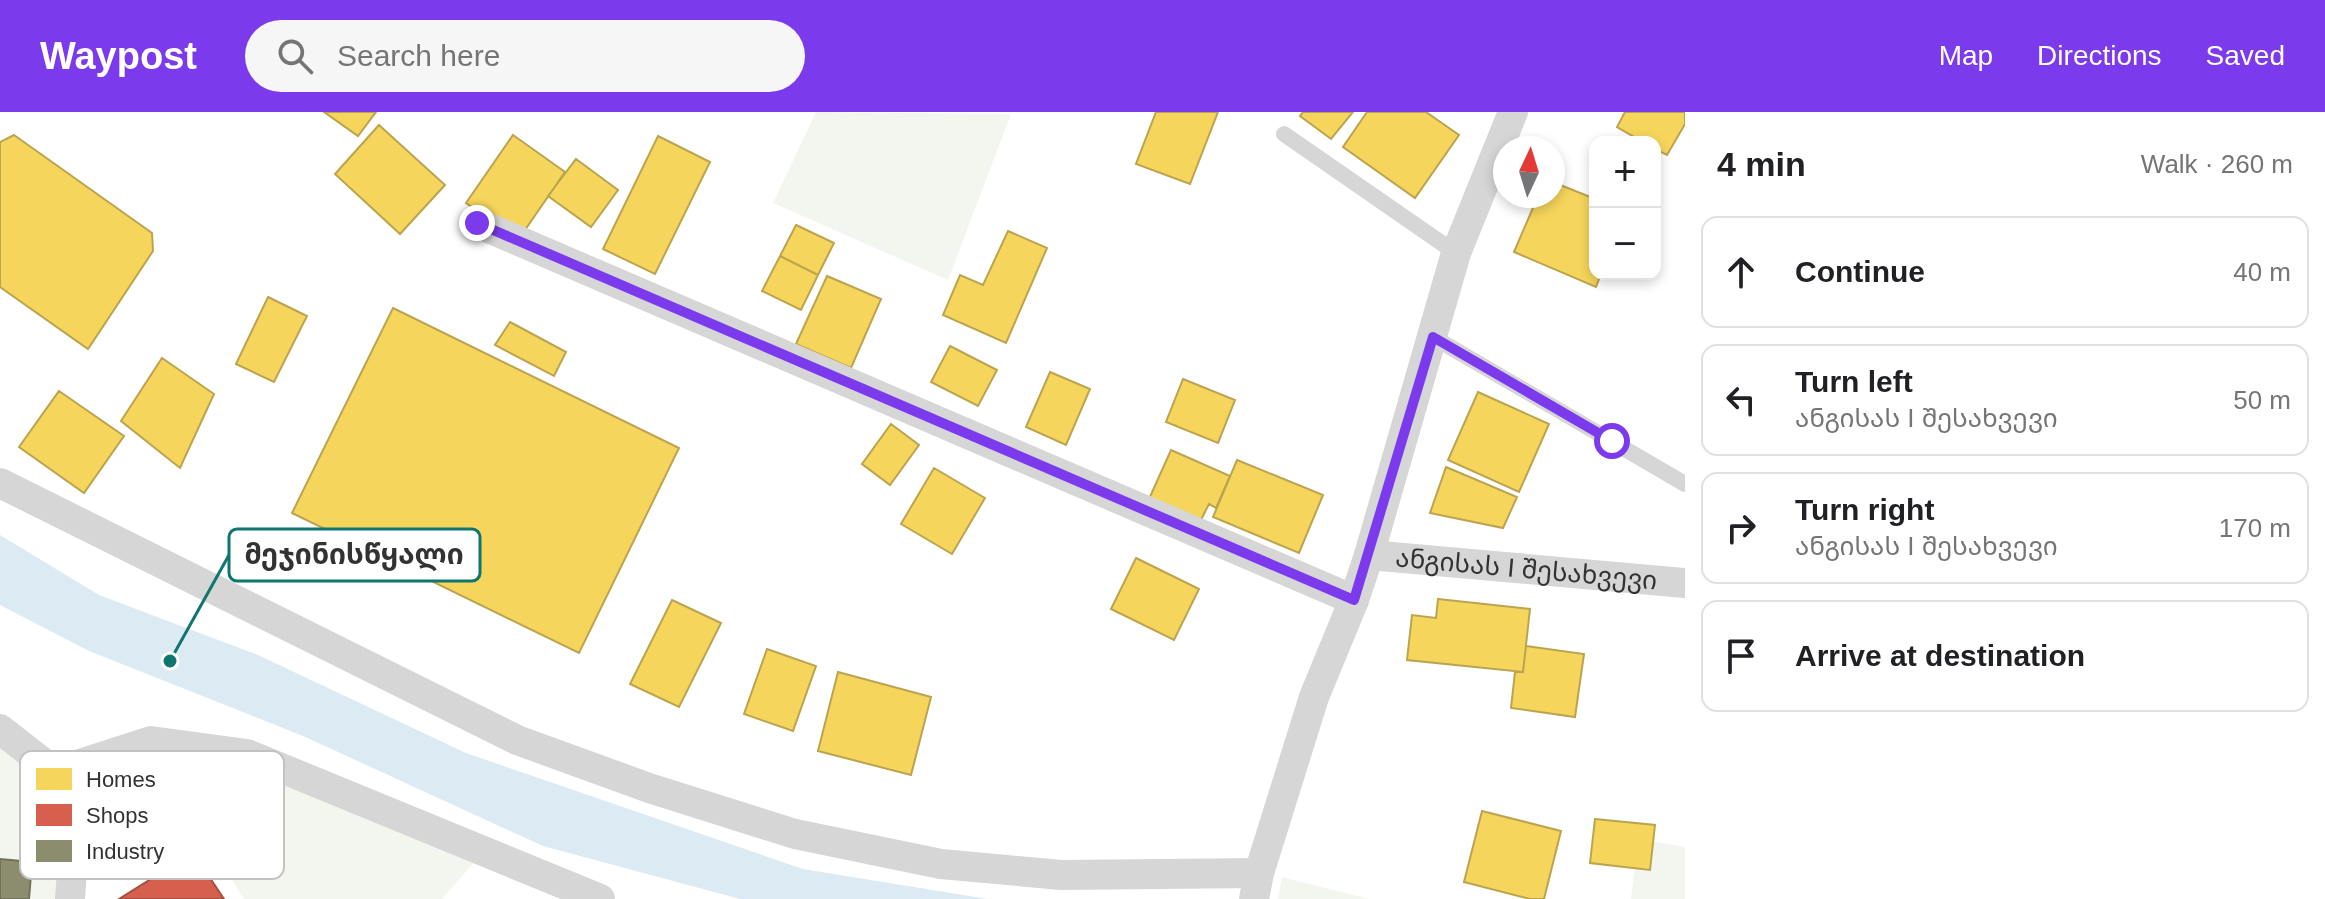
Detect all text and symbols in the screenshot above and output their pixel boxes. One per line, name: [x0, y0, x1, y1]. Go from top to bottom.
search box: [245, 20, 805, 92]
icon: search: [273, 34, 317, 78]
text: Waypost: [40, 35, 197, 77]
text: Search here: [337, 39, 500, 72]
text: Map: [1939, 40, 1993, 71]
text: Directions: [2037, 40, 2162, 71]
text: Saved: [2206, 40, 2285, 71]
north arrow: [1493, 136, 1565, 208]
map controls: [1589, 136, 1661, 280]
button: +: [1589, 136, 1661, 208]
text: 4 min: [1717, 145, 1806, 183]
text: Walk · 260 m: [2141, 149, 2293, 179]
route end: [459, 205, 495, 241]
button: −: [1589, 208, 1661, 280]
icon: ahead: [1719, 250, 1763, 294]
text: Continue: [1795, 255, 1925, 288]
text: 40 m: [2233, 257, 2291, 287]
text: Turn left: [1795, 365, 1913, 398]
icon: left: [1719, 378, 1763, 422]
text: 50 m: [2233, 385, 2291, 415]
text: ანგისას I შესახვევი: [1795, 403, 2058, 433]
route start: [1594, 423, 1630, 459]
text: Turn right: [1795, 493, 1934, 526]
icon: right: [1719, 506, 1763, 550]
text: 170 m: [2219, 513, 2291, 543]
callout: მეჯინისწყალი: [229, 529, 480, 581]
text: ანგისას I შესახვევი: [1795, 531, 2058, 561]
text: მეჯინისწყალი: [244, 539, 464, 572]
street label: ანგისას I შესახვევი: [1394, 542, 1659, 595]
icon: arrive: [1719, 634, 1763, 678]
text: Arrive at destination: [1795, 639, 2085, 672]
legend: [20, 751, 284, 879]
text: Homes: [86, 767, 156, 792]
text: Shops: [86, 803, 148, 828]
text: Industry: [86, 839, 164, 864]

